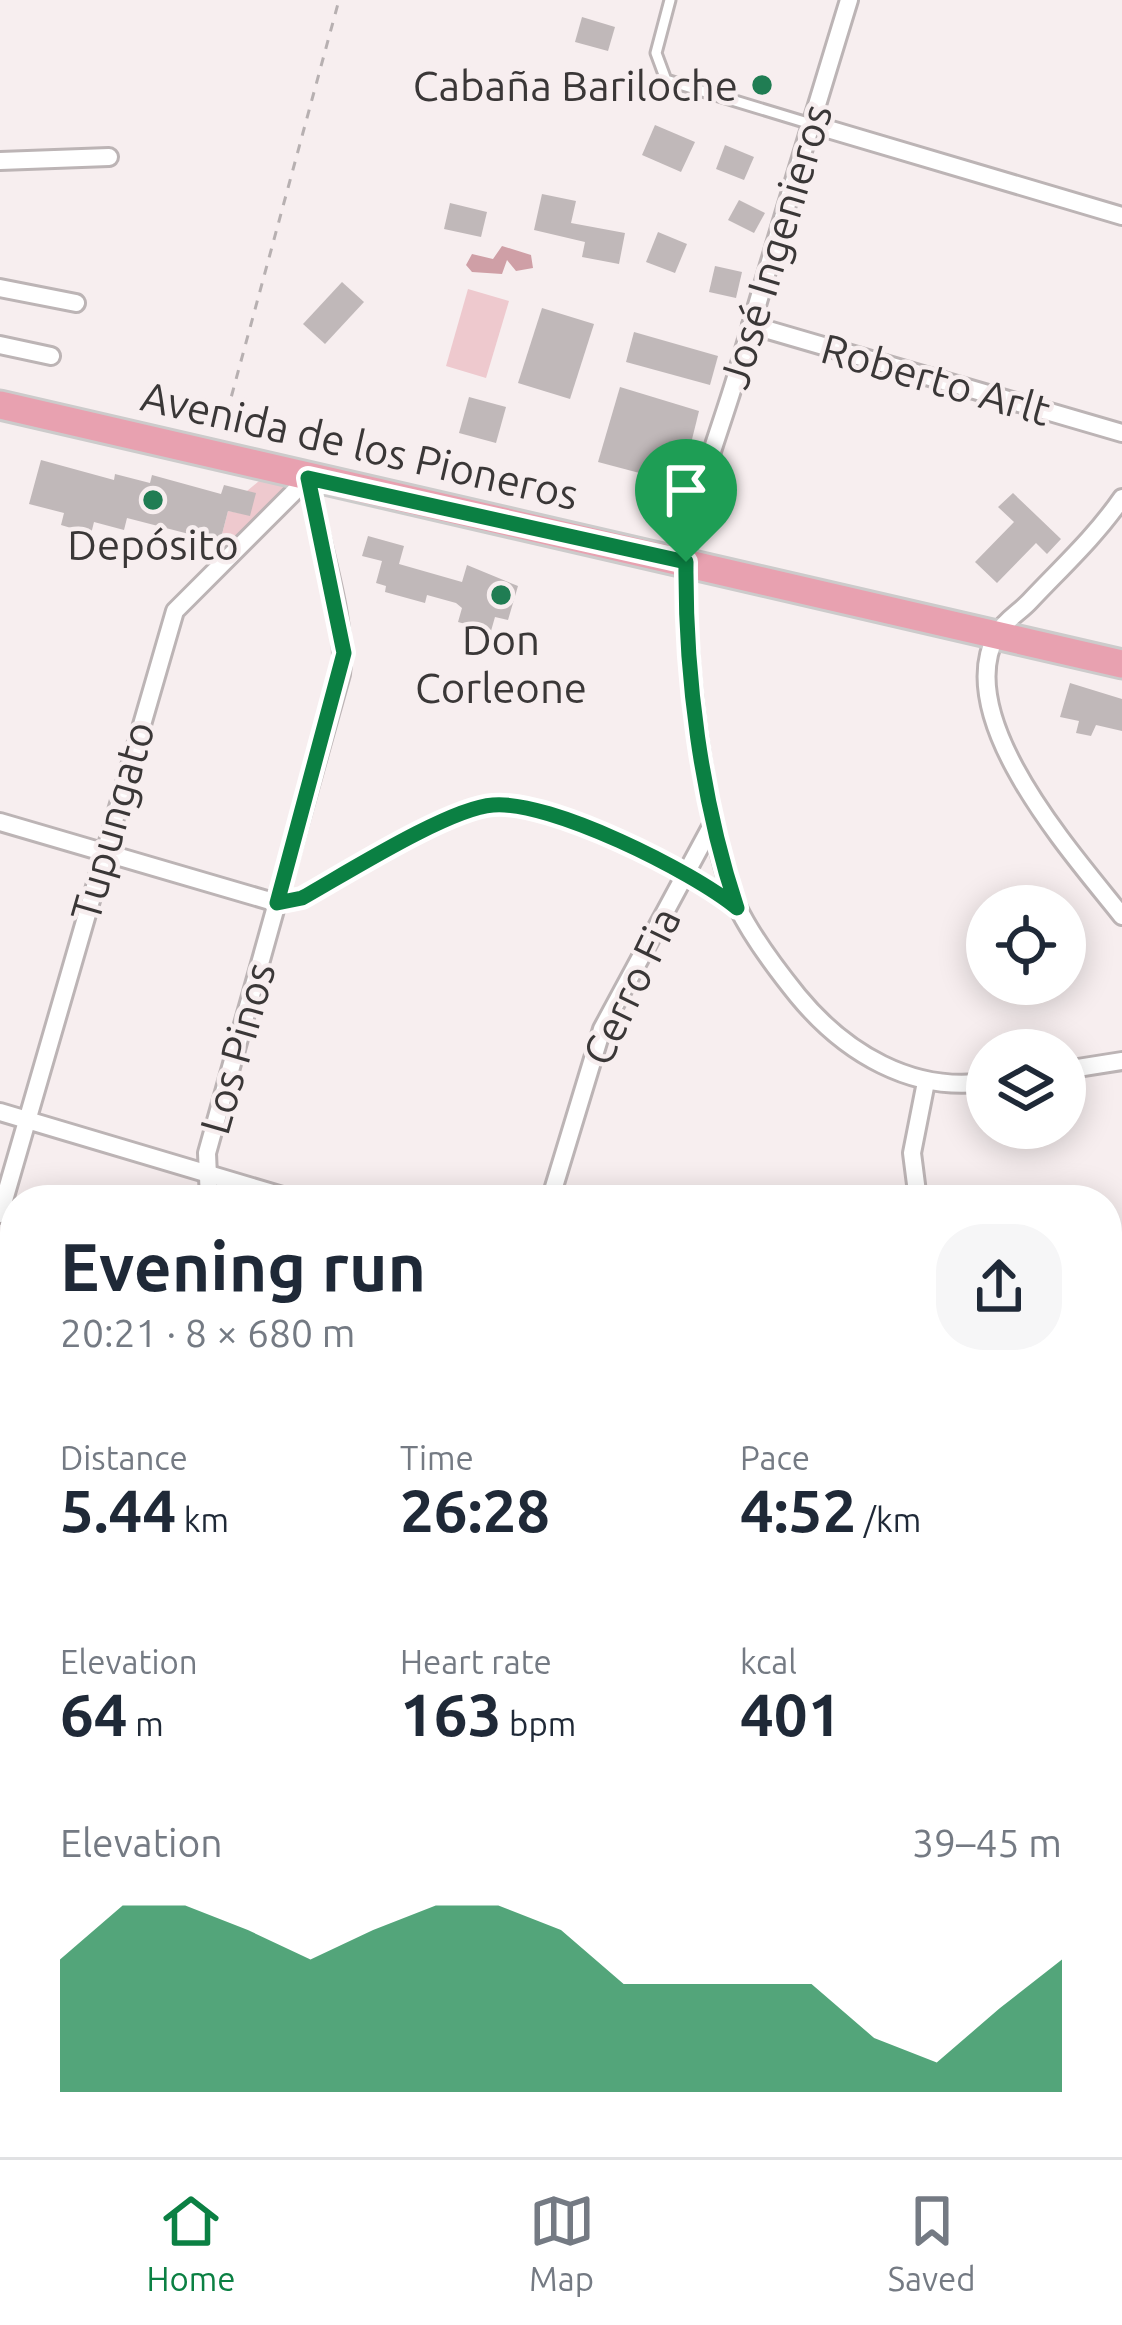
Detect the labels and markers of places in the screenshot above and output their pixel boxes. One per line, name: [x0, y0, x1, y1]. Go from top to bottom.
place label: Cabaña Bariloche: [413, 62, 738, 109]
marker: Cabaña Bariloche: [749, 72, 775, 98]
pin: [635, 439, 737, 562]
marker: Depósito: [140, 487, 166, 513]
place label: Depósito: [67, 521, 239, 568]
marker: Don Corleone: [488, 582, 514, 608]
place label: Don Corleone: [415, 616, 587, 711]

